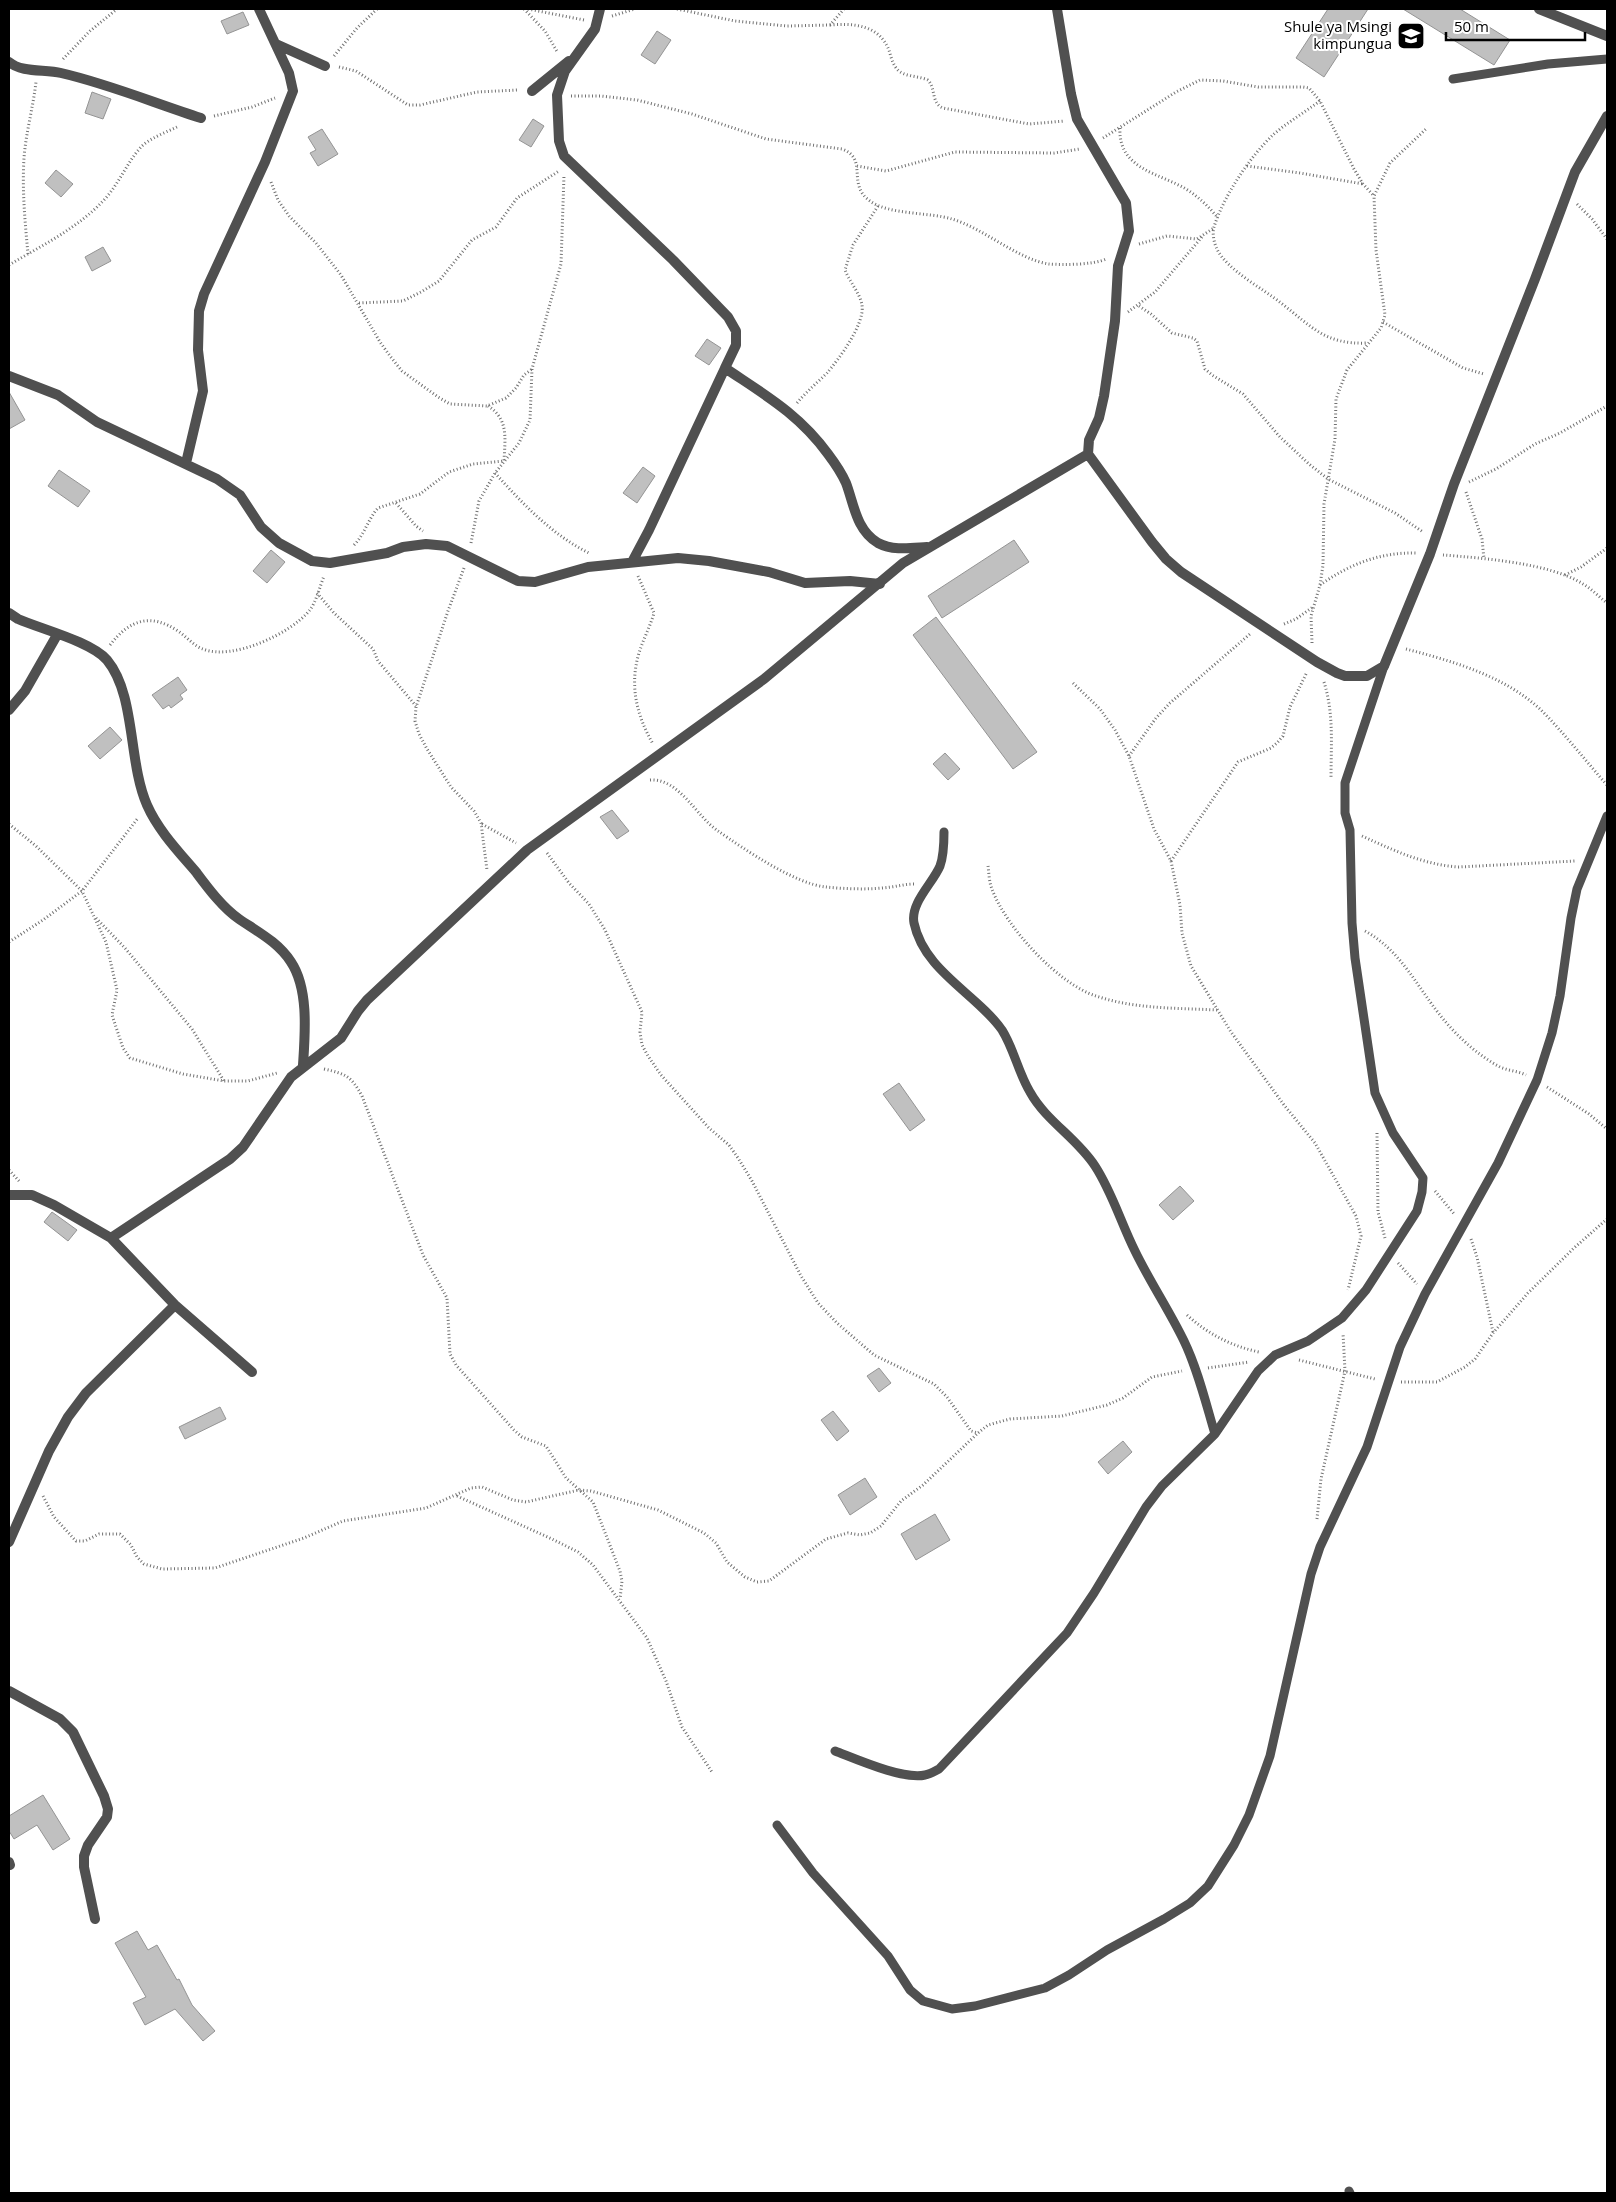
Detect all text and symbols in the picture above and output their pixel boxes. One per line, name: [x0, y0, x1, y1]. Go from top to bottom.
scale bar: [1446, 10, 1585, 42]
place label: Shule ya Msingi kimpungua: [1284, 16, 1392, 53]
text: 50 m: [1454, 16, 1489, 36]
school or university icon: Shule ya Msingi kimpungua: [1396, 21, 1426, 51]

